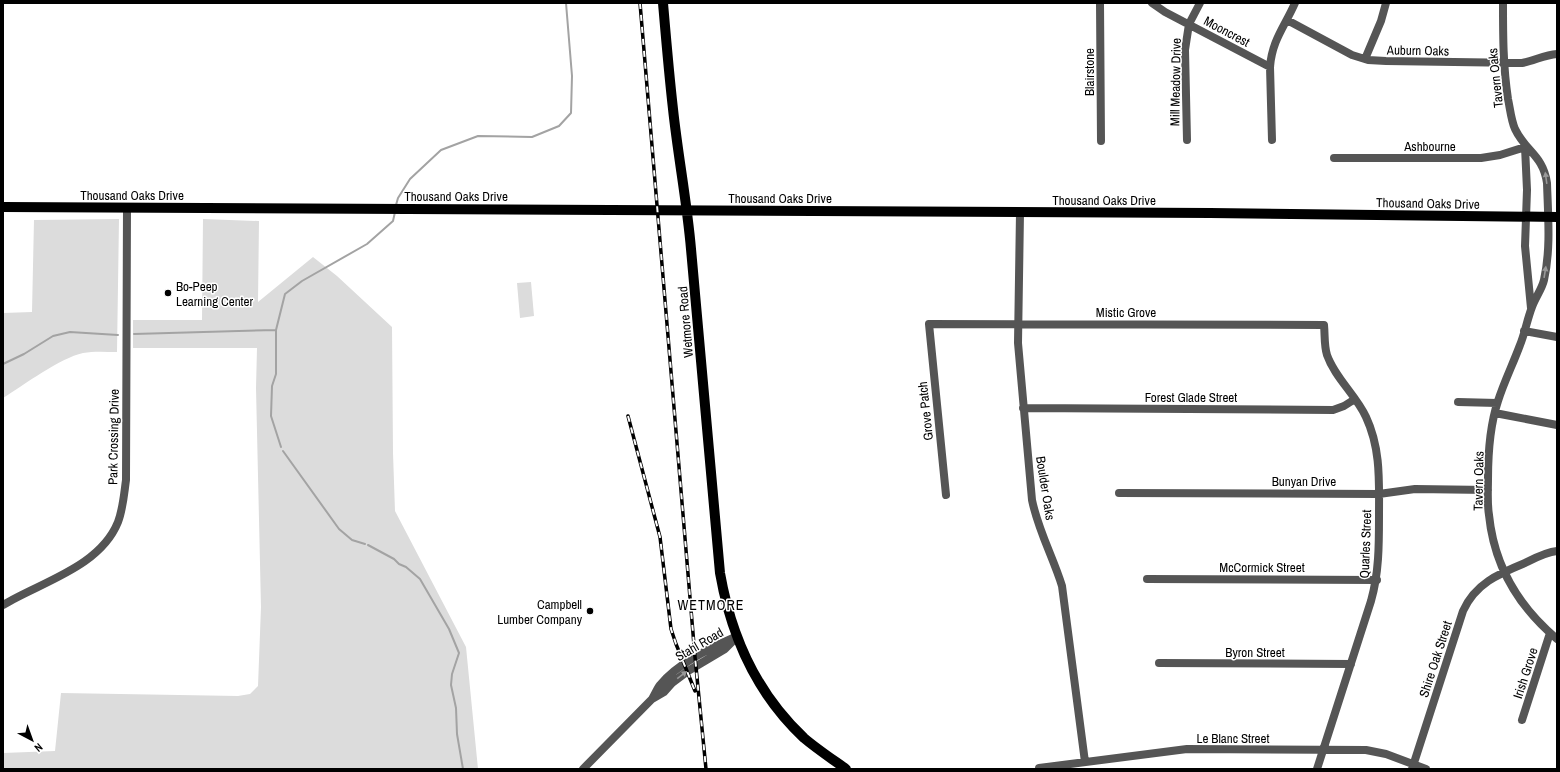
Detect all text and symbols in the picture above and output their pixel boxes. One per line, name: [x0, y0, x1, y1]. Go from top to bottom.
street label: Mooncrest: [1201, 12, 1253, 51]
street label: Mill Meadow Drive: [1166, 38, 1185, 126]
street label: Auburn Oaks: [1386, 41, 1449, 60]
street label: Tavern Oaks: [1484, 47, 1507, 109]
street label: Blairstone: [1081, 48, 1098, 96]
street label: Ashbourne: [1403, 138, 1456, 155]
one-way arrow: [1543, 172, 1549, 184]
street label: Thousand Oaks Drive: [80, 187, 184, 204]
street label: Thousand Oaks Drive: [404, 188, 508, 205]
street label: Thousand Oaks Drive: [728, 190, 832, 207]
street label: Thousand Oaks Drive: [1052, 192, 1156, 209]
street label: Thousand Oaks Drive: [1376, 194, 1480, 213]
one-way arrow: [1542, 266, 1548, 278]
place label: Bo-Peep Learning Center: [176, 278, 253, 310]
street label: Wetmore Road: [674, 286, 697, 358]
marker: Bo-Peep Learning Center: [163, 288, 173, 298]
street label: Mistic Grove: [1096, 304, 1156, 321]
street label: Grove Patch: [914, 381, 937, 441]
street label: Park Crossing Drive: [104, 389, 123, 485]
street label: Forest Glade Street: [1145, 389, 1237, 406]
street label: Tavern Oaks: [1469, 451, 1488, 511]
street label: Boulder Oaks: [1032, 455, 1059, 521]
street label: Bunyan Drive: [1272, 473, 1336, 490]
street label: Quarles Street: [1356, 509, 1375, 579]
street label: McCormick Street: [1219, 559, 1305, 576]
place label: Campbell Lumber Company: [497, 596, 583, 628]
district label: WETMORE: [678, 596, 744, 614]
marker: Campbell Lumber Company: [585, 606, 595, 616]
street label: Shire Oak Street: [1415, 619, 1456, 700]
street label: Stahl Road: [672, 624, 726, 665]
street label: Byron Street: [1225, 644, 1285, 661]
street label: Irish Grove: [1509, 645, 1542, 701]
one-way arrow: [677, 671, 688, 680]
north arrow: [12, 720, 52, 760]
street label: Le Blanc Street: [1197, 730, 1269, 747]
text: N: [32, 740, 46, 755]

